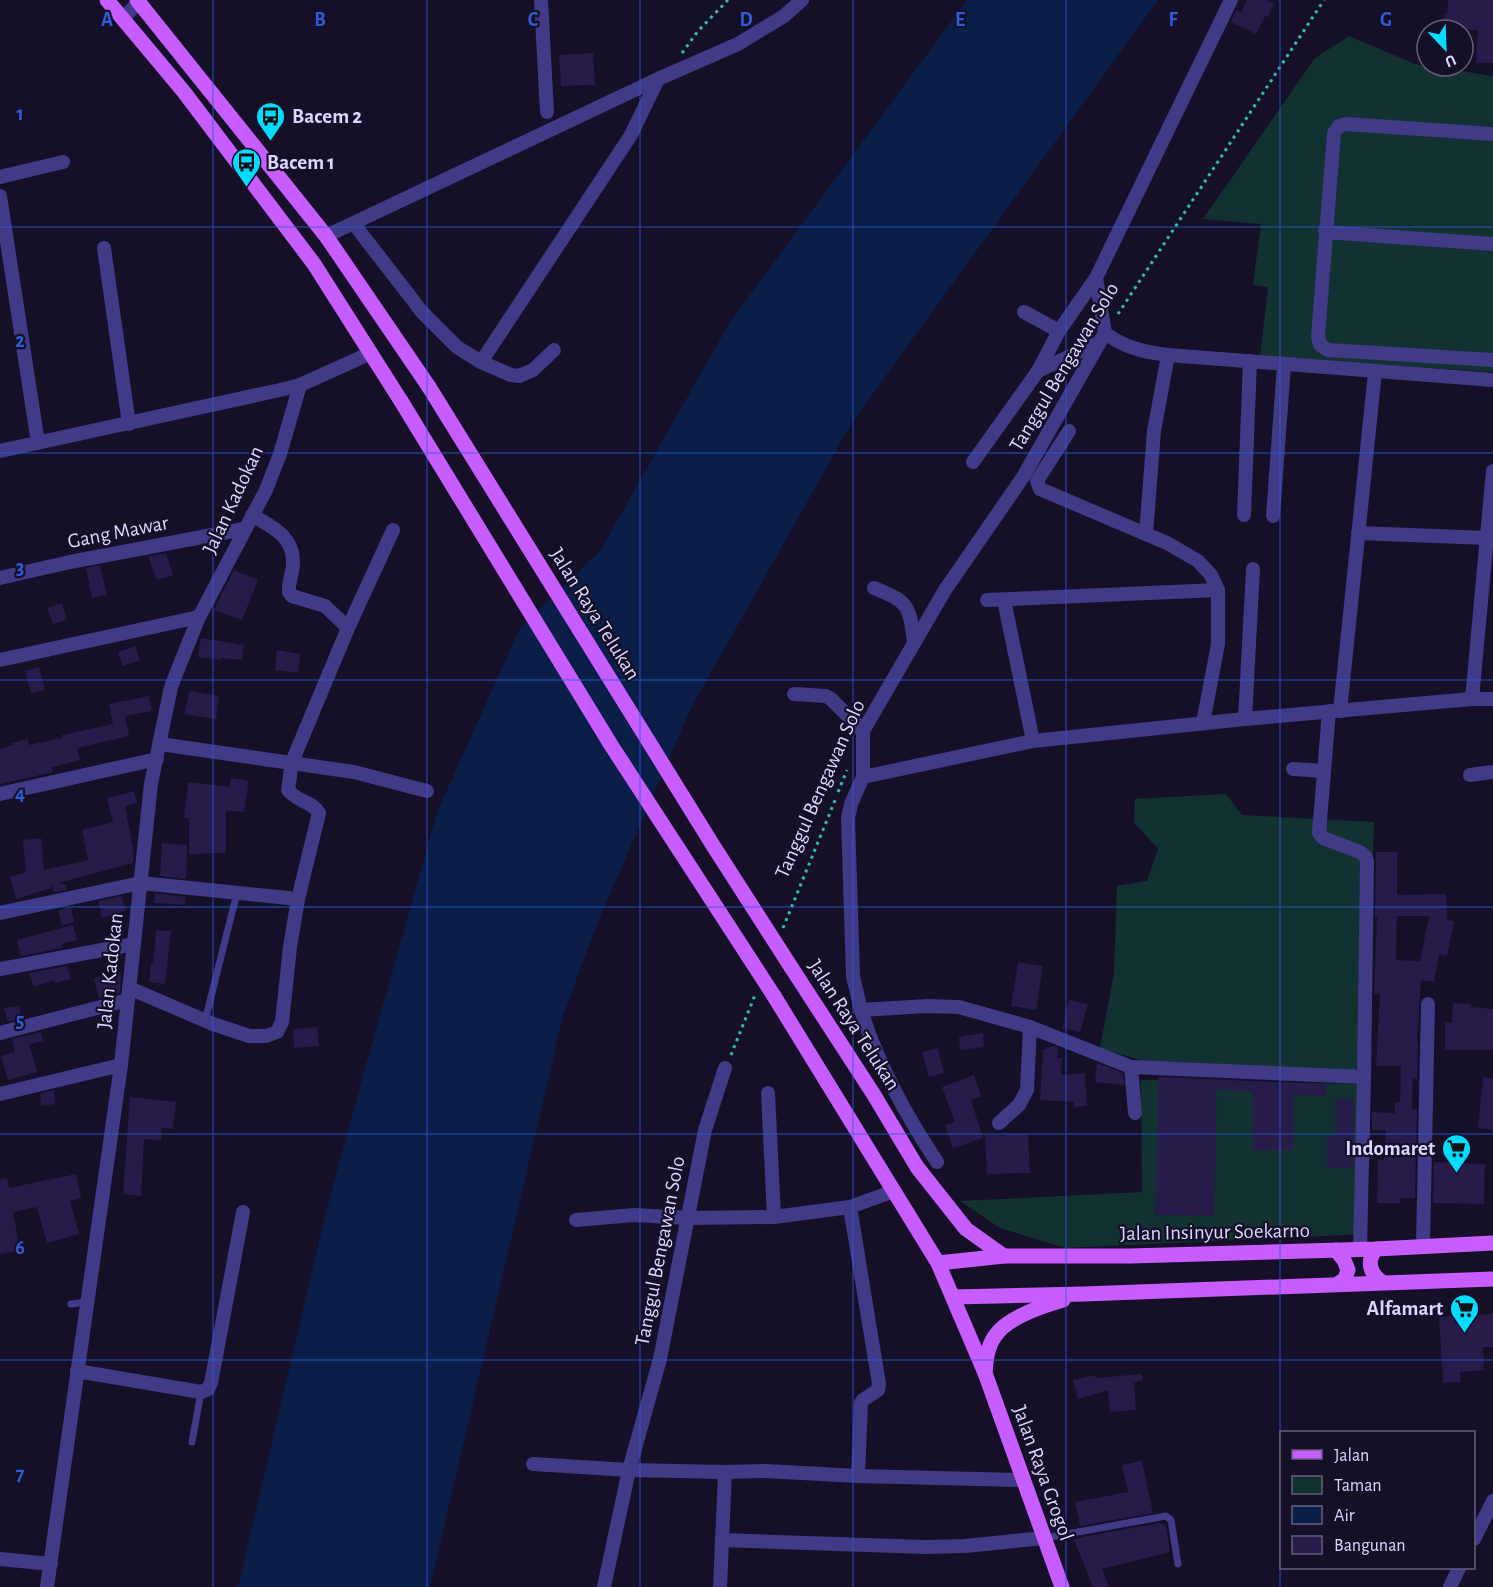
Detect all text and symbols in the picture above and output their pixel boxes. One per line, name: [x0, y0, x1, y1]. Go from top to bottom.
text: A: [101, 10, 113, 30]
text: B: [314, 10, 326, 30]
text: C: [528, 10, 539, 30]
text: D: [739, 10, 753, 30]
text: E: [955, 10, 965, 30]
text: F: [1168, 10, 1178, 30]
text: G: [1380, 10, 1392, 30]
north arrow: [1415, 18, 1475, 78]
text: U: [1443, 52, 1458, 70]
bus stop icon: Bacem 2: [255, 100, 287, 142]
text: 1: [16, 104, 24, 124]
place label: Bacem 2: [292, 106, 362, 127]
bus stop icon: Bacem 1: [230, 146, 262, 188]
place label: Bacem 1: [267, 152, 335, 173]
street label: Tanggul Bengawan Solo: [1005, 279, 1123, 455]
text: 2: [15, 331, 25, 351]
street label: Jalan Kadokan: [199, 443, 267, 557]
street label: Gang Mawar: [66, 512, 170, 552]
street label: Jalan Raya Telukan: [546, 544, 644, 684]
text: 3: [16, 558, 24, 578]
street label: Tanggul Bengawan Solo: [771, 697, 869, 881]
text: 4: [15, 784, 25, 804]
street label: Jalan Kadokan: [93, 912, 127, 1030]
street label: Jalan Raya Telukan: [804, 956, 904, 1094]
text: 5: [16, 1011, 24, 1031]
supermarket icon: Indomaret: [1440, 1132, 1472, 1174]
place label: Indomaret: [1345, 1138, 1435, 1159]
street label: Tanggul Bengawan Solo: [631, 1154, 689, 1348]
street label: Jalan Insinyur Soekarno: [1120, 1220, 1310, 1244]
text: 6: [15, 1238, 25, 1258]
supermarket icon: Alfamart: [1448, 1292, 1480, 1334]
place label: Alfamart: [1367, 1298, 1443, 1319]
street label: Jalan Raya Grogol: [1009, 1403, 1077, 1543]
legend: [1280, 1431, 1475, 1569]
text: Jalan: [1334, 1447, 1369, 1465]
text: 7: [16, 1464, 25, 1484]
text: Taman: [1334, 1477, 1382, 1495]
text: Air: [1334, 1507, 1355, 1525]
text: Bangunan: [1334, 1537, 1406, 1555]

